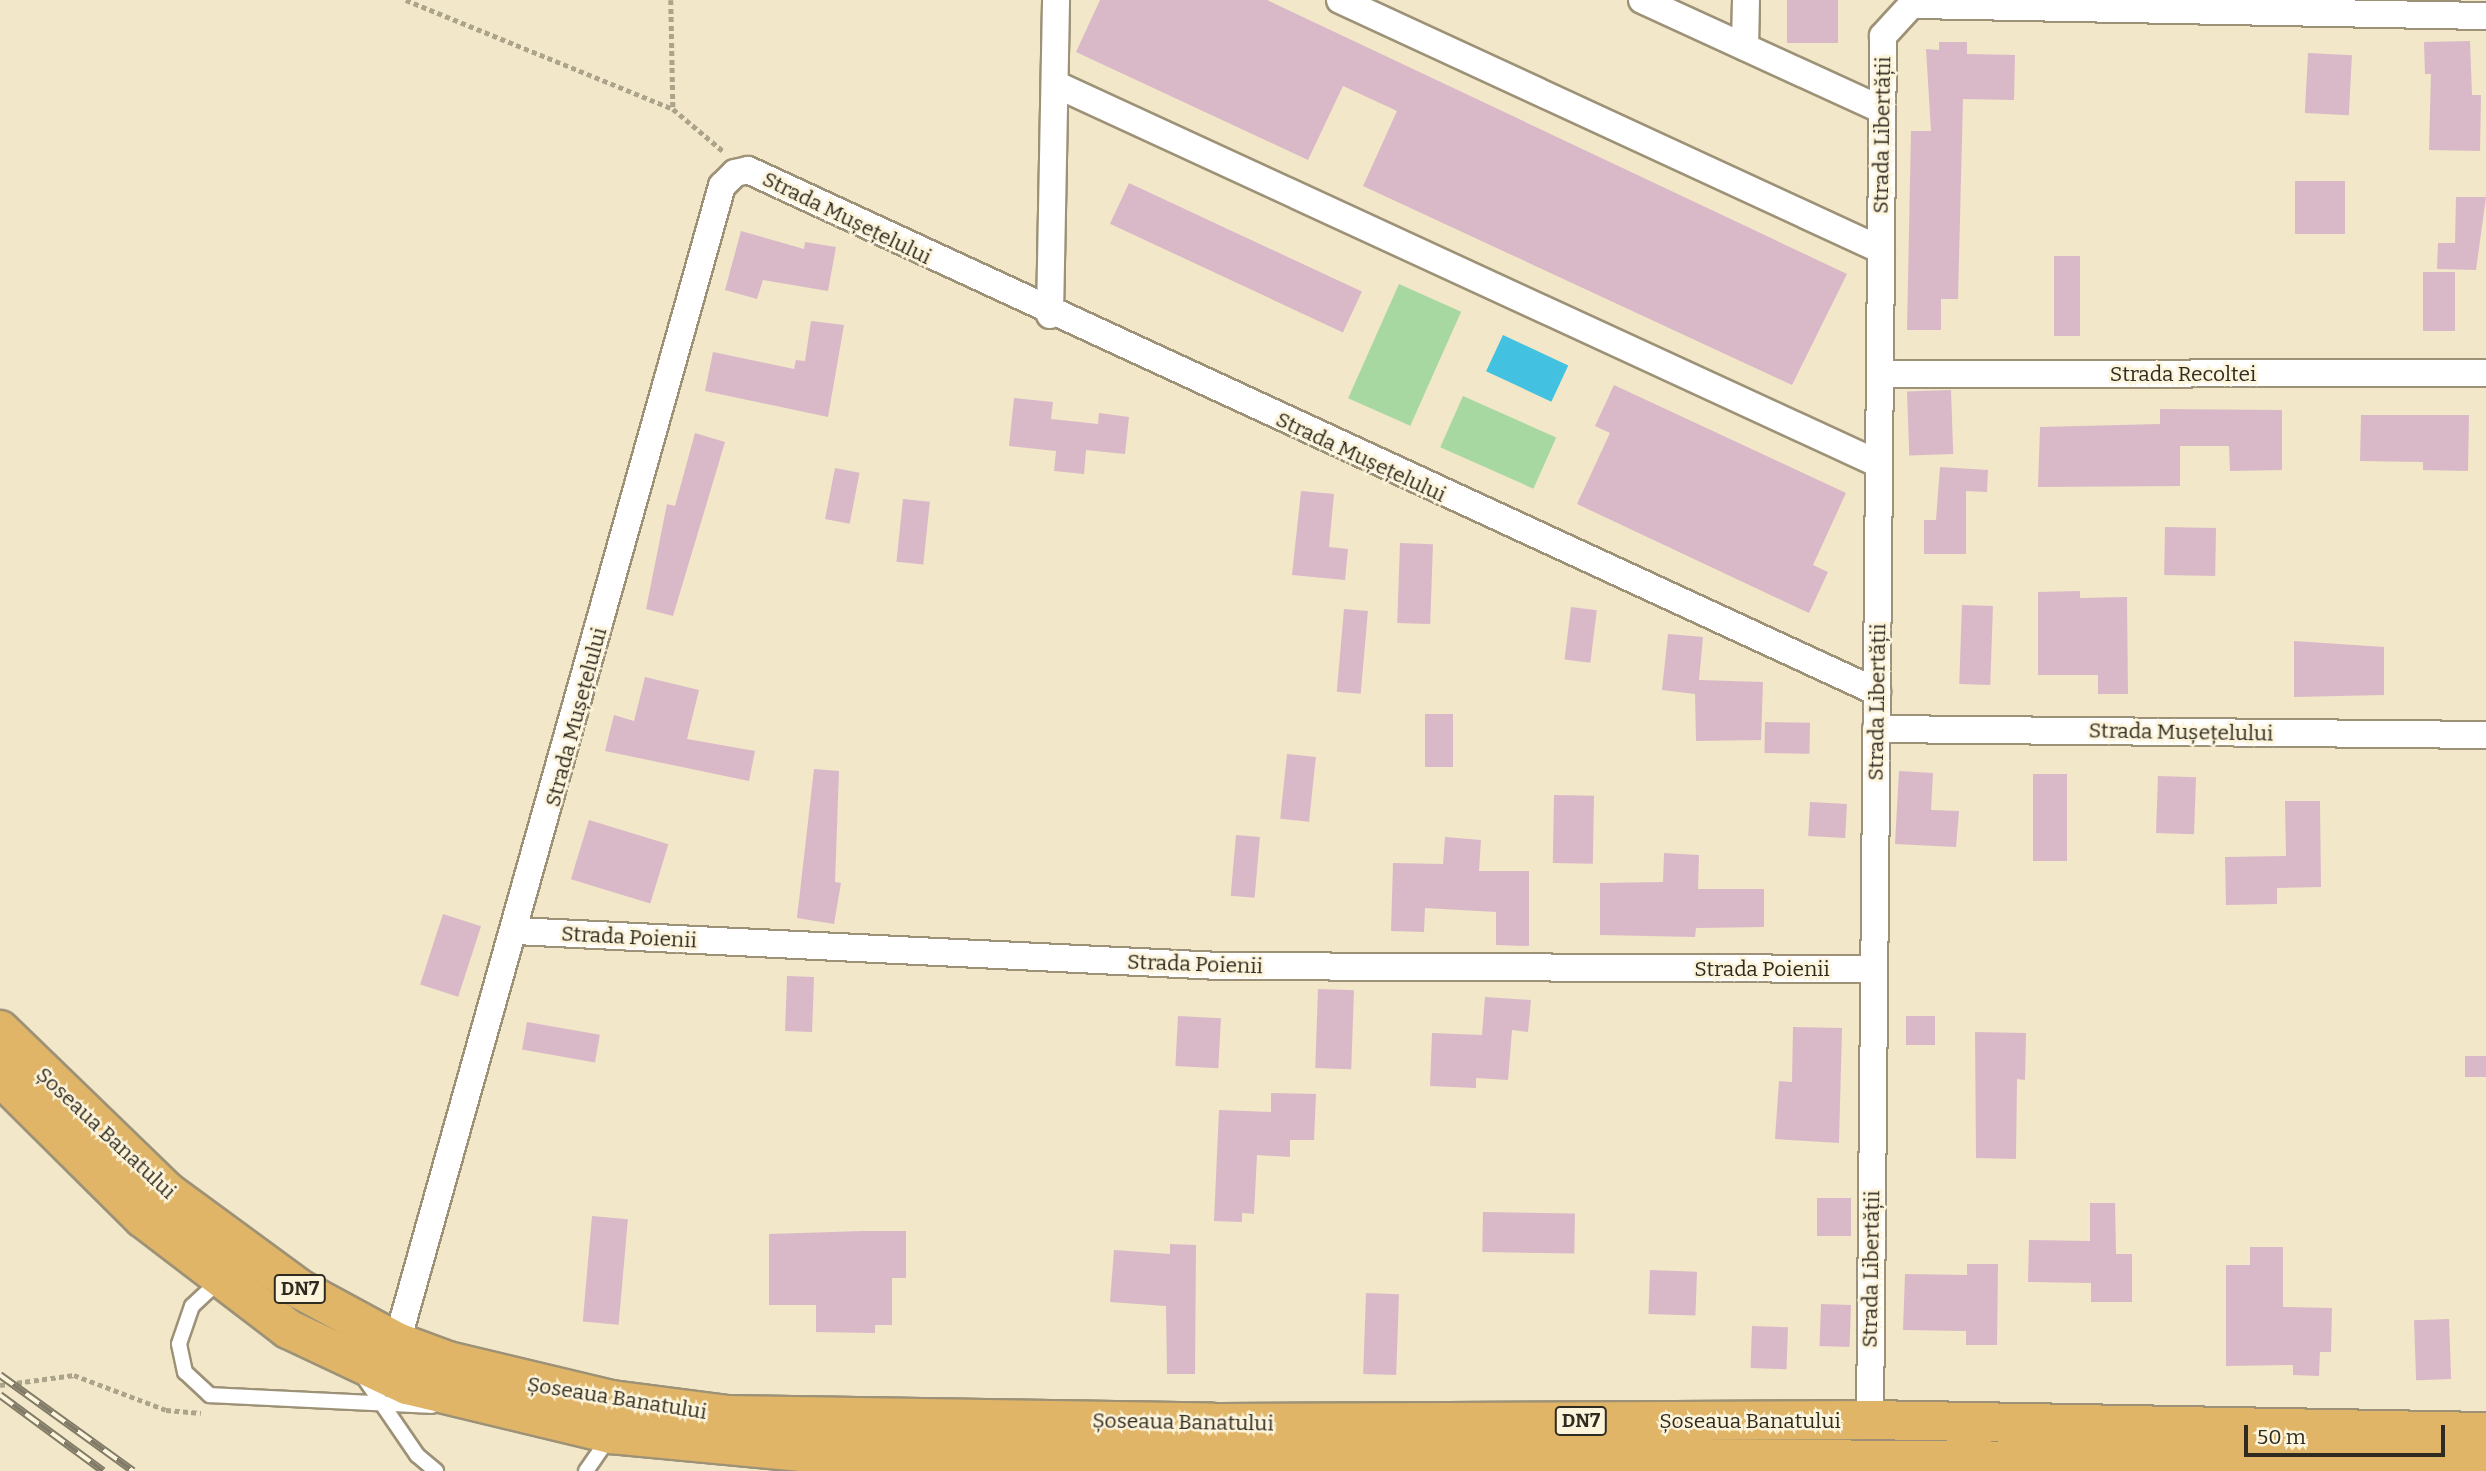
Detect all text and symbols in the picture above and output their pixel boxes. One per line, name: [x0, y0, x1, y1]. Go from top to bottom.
street label: Strada Libertății: [1868, 56, 1896, 214]
street label: Strada Mușețelului: [759, 166, 935, 270]
street label: Strada Recoltei: [2110, 361, 2256, 387]
street label: Strada Mușețelului: [1272, 407, 1450, 507]
street label: Strada Libertății: [1863, 623, 1891, 781]
street label: Strada Mușețelului: [540, 625, 612, 809]
street label: Strada Mușețelului: [2088, 718, 2274, 746]
street label: Strada Poienii: [561, 921, 697, 953]
street label: Strada Poienii: [1127, 949, 1263, 979]
street label: Strada Poienii: [1694, 956, 1830, 982]
street label: Șoseaua Banatului: [31, 1062, 181, 1204]
street label: Strada Libertății: [1857, 1190, 1885, 1348]
road number: DN7: [274, 1274, 326, 1304]
street label: Șoseaua Banatului: [525, 1371, 709, 1425]
road number: DN7: [1555, 1406, 1607, 1436]
street label: Șoseaua Banatului: [1092, 1408, 1274, 1436]
street label: Șoseaua Banatului: [1659, 1408, 1841, 1434]
scale bar: [2248, 1412, 2449, 1456]
text: 50 m: [2257, 1424, 2306, 1450]

